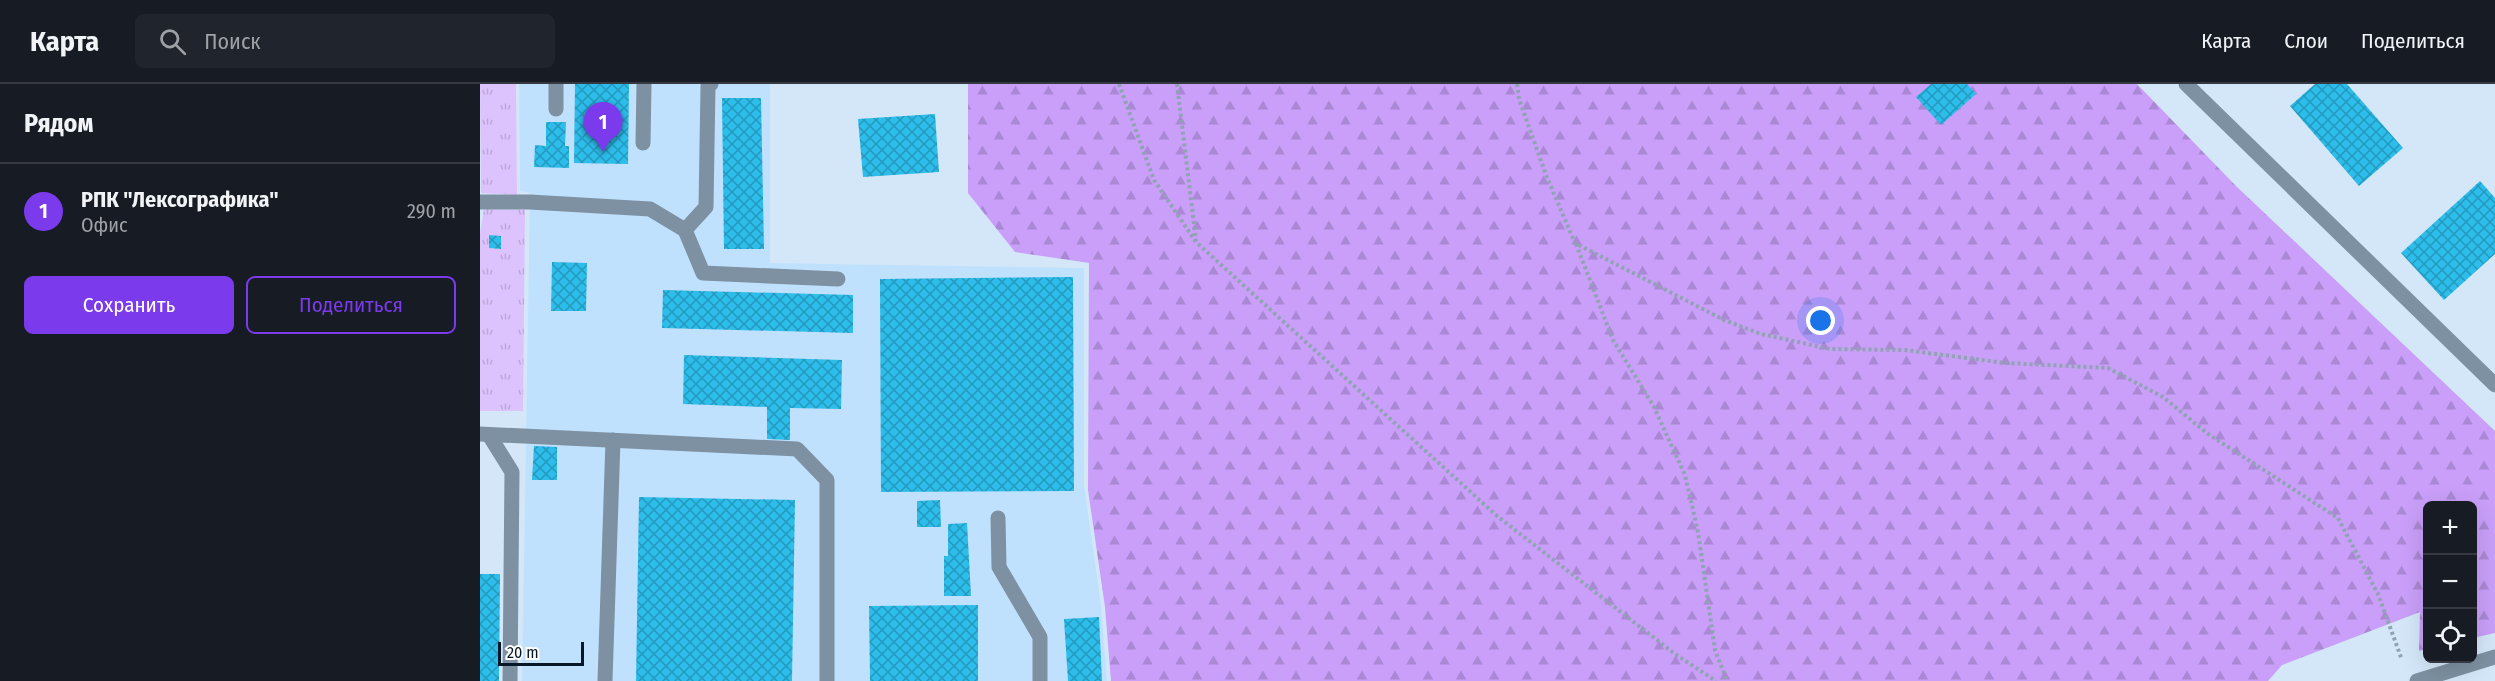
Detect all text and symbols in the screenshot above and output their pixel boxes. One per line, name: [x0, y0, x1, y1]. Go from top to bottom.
search box: [135, 14, 555, 68]
text: Карта: [30, 25, 99, 58]
icon: search: [156, 25, 189, 58]
text: Поиск: [204, 28, 261, 55]
text: Карта: [2201, 28, 2251, 54]
text: Слои: [2284, 28, 2328, 54]
text: Поделиться: [2361, 28, 2465, 54]
pin: 1: [584, 103, 622, 152]
text: Рядом: [24, 108, 93, 139]
text: РПК "Лексографика": [81, 186, 279, 213]
text: 1: [39, 199, 48, 223]
text: 290 m: [407, 199, 456, 223]
text: Офис: [81, 213, 128, 237]
button: Сохранить: [24, 276, 234, 334]
button: Поделиться: [246, 276, 456, 334]
your location: [1806, 306, 1835, 335]
map controls: [2423, 501, 2477, 663]
button: +: [2423, 501, 2477, 555]
button: −: [2423, 555, 2477, 609]
button: locate: [2423, 609, 2477, 663]
scale bar: [498, 639, 584, 666]
text: 20 m: [507, 643, 538, 662]

